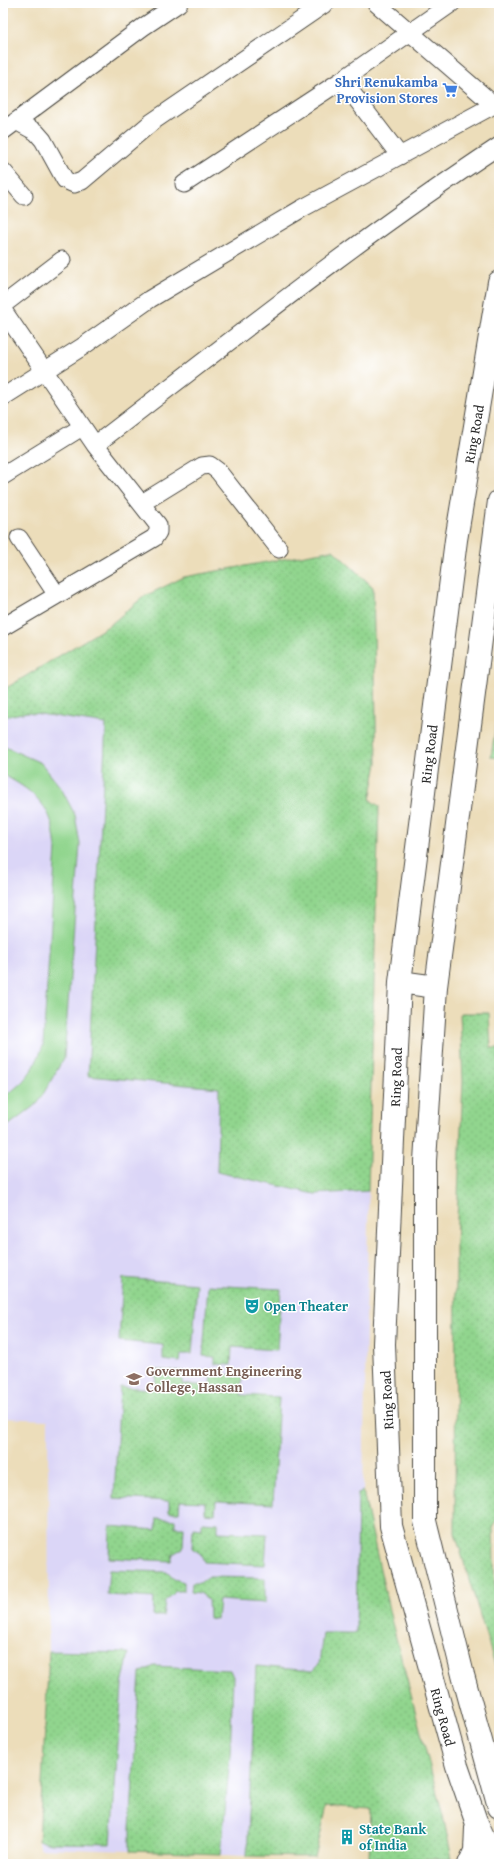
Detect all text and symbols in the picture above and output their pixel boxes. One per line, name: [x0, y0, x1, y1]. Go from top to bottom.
place label: Shri Renukamba Provision Stores: [335, 72, 439, 108]
supermarket icon: Shri Renukamba Provision Stores: [441, 81, 459, 99]
street label: Ring Road: [459, 403, 489, 465]
street label: Ring Road: [415, 723, 443, 785]
street label: Ring Road: [385, 1047, 407, 1107]
place label: Open Theater: [264, 1296, 349, 1316]
theatre icon: Open Theater: [243, 1297, 261, 1315]
place label: Government Engineering College, Hassan: [146, 1361, 302, 1397]
street label: Ring Road: [375, 1369, 399, 1430]
school or university icon: Government Engineering College, Hassan: [125, 1370, 143, 1388]
street label: Ring Road: [426, 1686, 460, 1749]
place label: State Bank of India: [359, 1819, 427, 1855]
building icon: State Bank of India: [338, 1828, 356, 1846]

